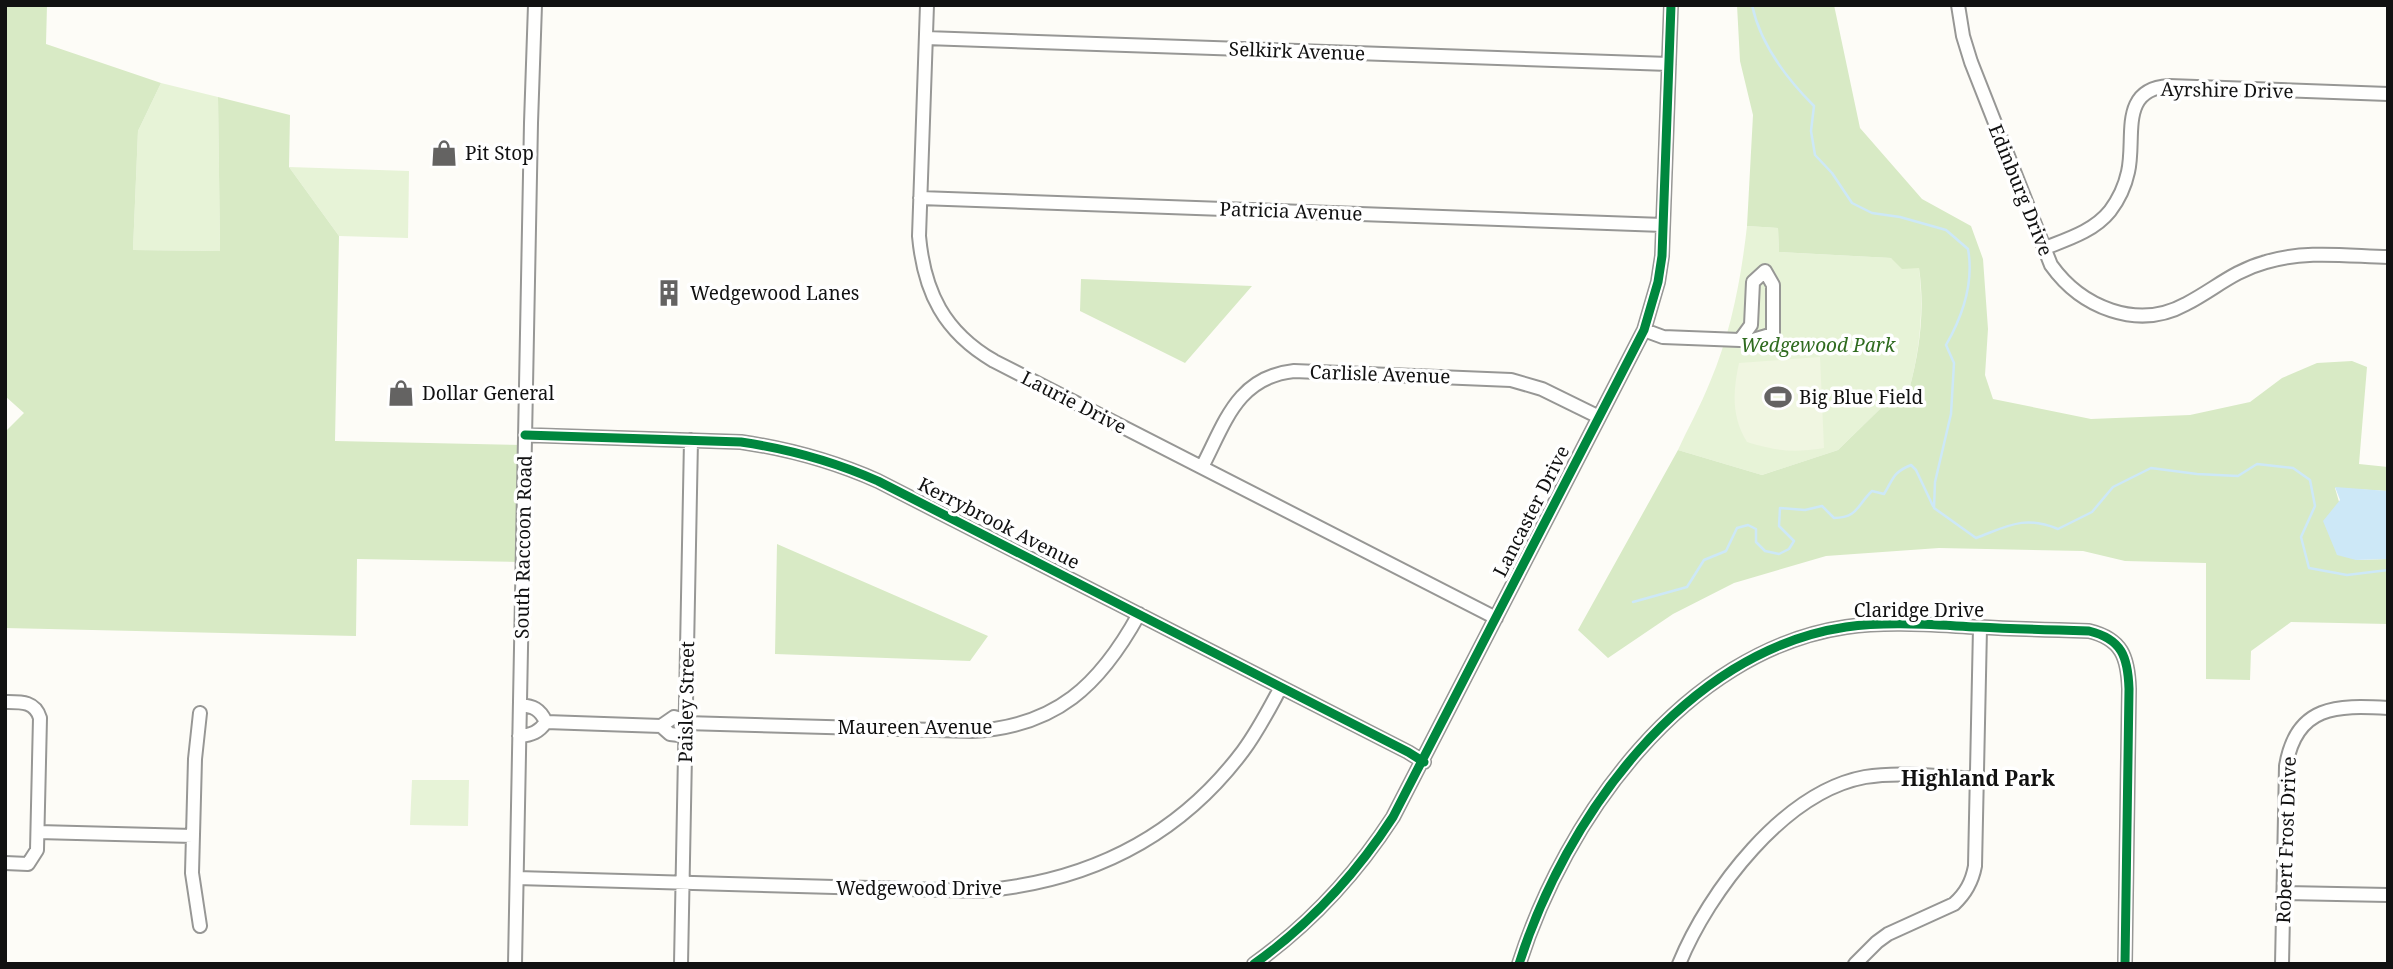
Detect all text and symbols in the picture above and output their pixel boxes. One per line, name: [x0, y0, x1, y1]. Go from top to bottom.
street label: Selkirk Avenue: [1228, 36, 1366, 66]
street label: Ayrshire Drive: [2160, 76, 2294, 104]
street label: Edinburg Drive: [1983, 120, 2059, 260]
shop icon: Pit Stop: [429, 138, 459, 168]
place label: Pit Stop: [465, 140, 534, 166]
street label: Patricia Avenue: [1219, 196, 1363, 226]
building icon: Wedgewood Lanes: [654, 278, 684, 308]
place label: Wedgewood Lanes: [690, 280, 859, 306]
park label: Wedgewood Park: [1741, 332, 1897, 358]
street label: Carlisle Avenue: [1309, 359, 1451, 389]
street label: Laurie Drive: [1017, 364, 1131, 440]
shop icon: Dollar General: [386, 378, 416, 408]
place label: Dollar General: [422, 380, 555, 406]
sports icon: Big Blue Field: [1763, 382, 1793, 412]
place label: Big Blue Field: [1799, 384, 1923, 410]
street label: Lancaster Drive: [1487, 441, 1575, 581]
street label: South Raccoon Road: [508, 455, 538, 639]
street label: Kerrybrook Avenue: [914, 471, 1084, 575]
street label: Claridge Drive: [1854, 597, 1984, 623]
street label: Paisley Street: [672, 641, 700, 763]
street label: Maureen Avenue: [838, 714, 992, 740]
street label: Robert Frost Drive: [2270, 756, 2302, 924]
district label: Highland Park: [1901, 764, 2056, 792]
street label: Wedgewood Drive: [836, 875, 1002, 901]

